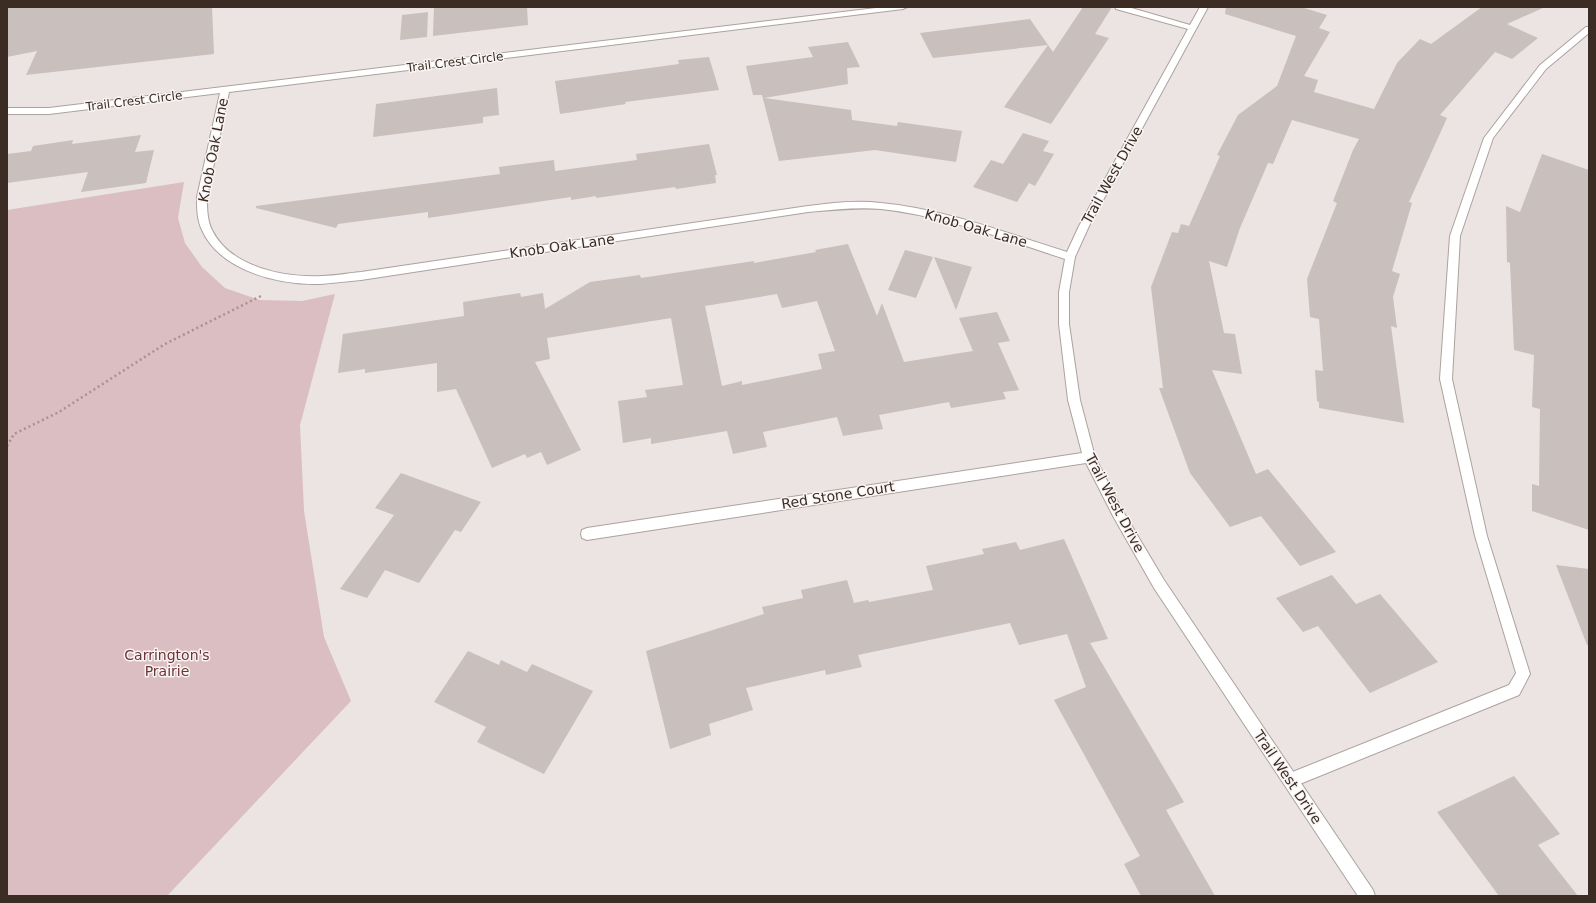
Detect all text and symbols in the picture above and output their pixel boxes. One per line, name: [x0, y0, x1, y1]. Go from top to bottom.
street label: Trail Crest Circle: [405, 49, 504, 75]
street label: Trail Crest Circle: [84, 88, 183, 114]
street label: Knob Oak Lane: [195, 96, 231, 204]
street label: Trail West Drive: [1078, 123, 1145, 228]
street label: Knob Oak Lane: [923, 206, 1029, 250]
street label: Knob Oak Lane: [508, 231, 616, 261]
street label: Trail West Drive: [1082, 450, 1148, 555]
street label: Red Stone Court: [780, 478, 896, 512]
park label: Carrington's Prairie: [124, 647, 210, 679]
street label: Trail West Drive: [1250, 726, 1325, 827]

